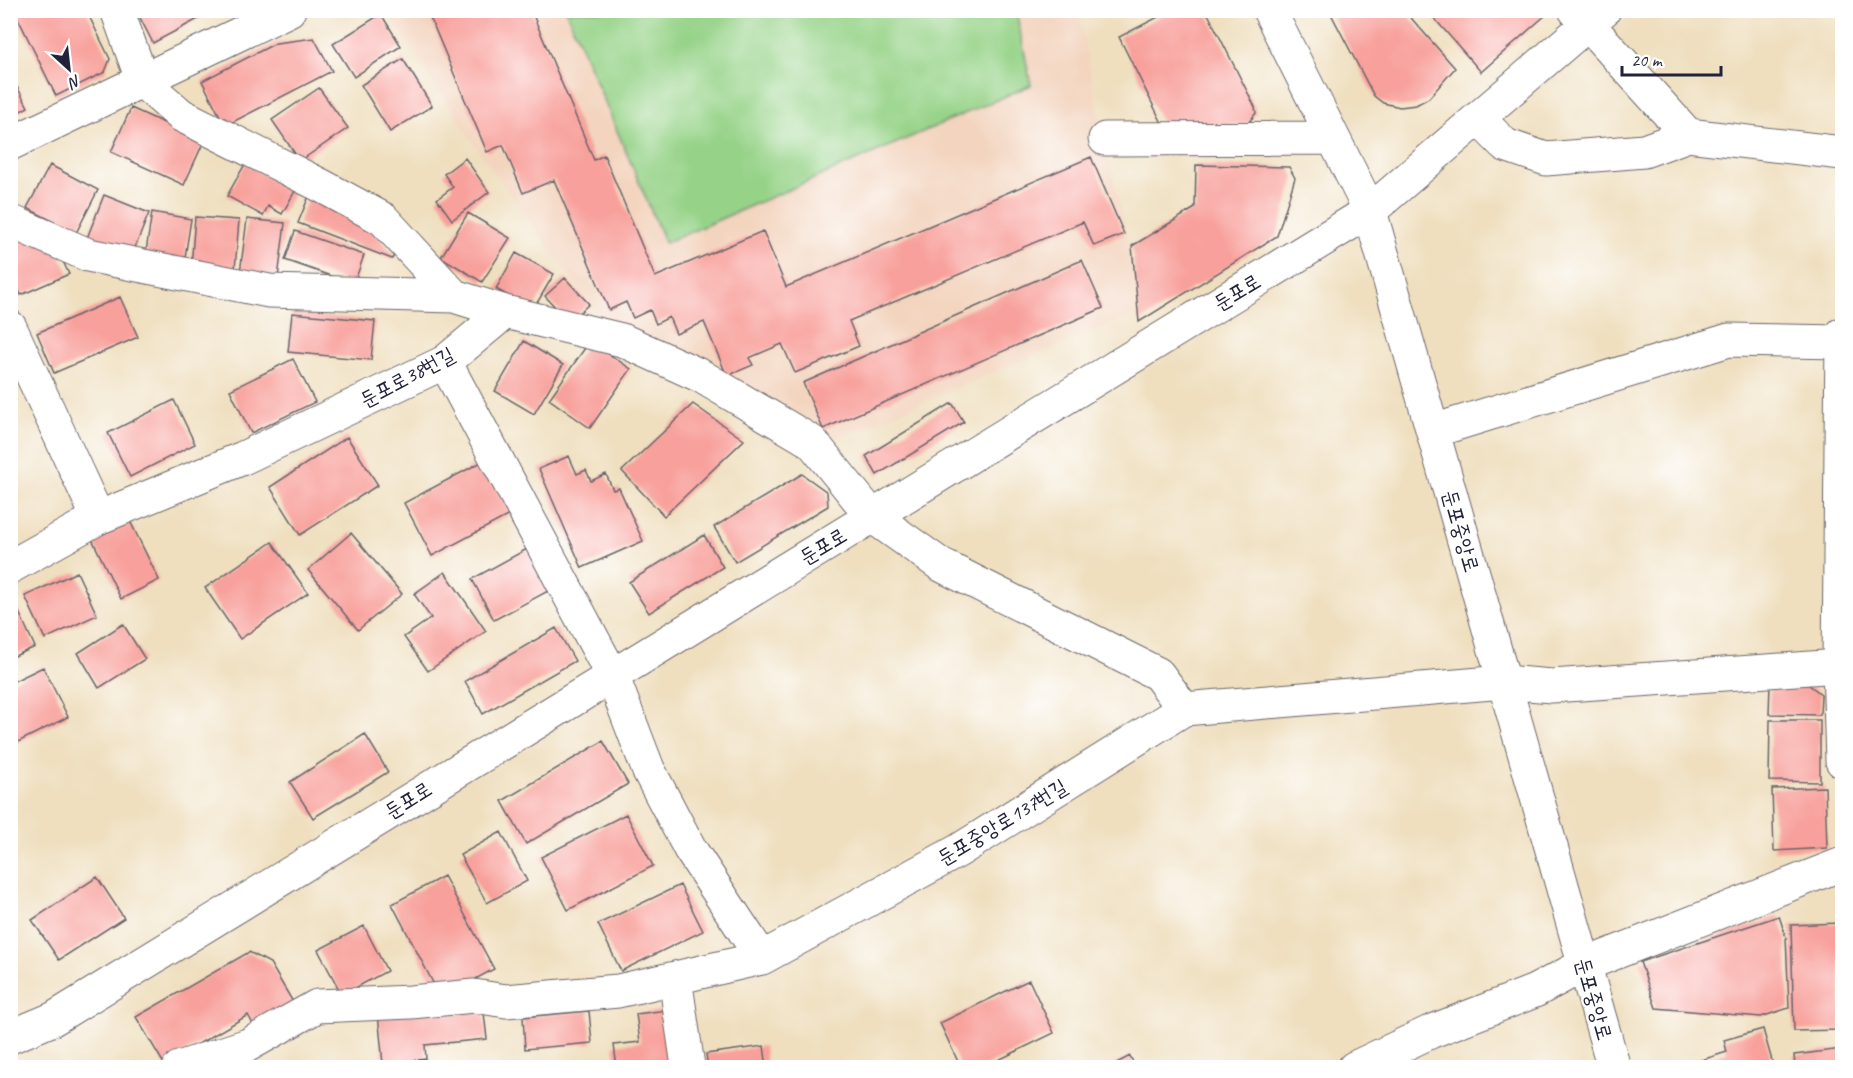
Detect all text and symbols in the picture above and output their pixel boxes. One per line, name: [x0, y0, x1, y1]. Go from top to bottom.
north arrow: [39, 39, 99, 99]
scale bar: [1622, 39, 1721, 77]
text: 20 m: [1631, 49, 1664, 71]
text: N: [64, 70, 84, 94]
street label: 둔포로: [1209, 268, 1265, 316]
street label: 둔포로38번길: [355, 341, 459, 413]
street label: 둔포중앙로: [1437, 487, 1485, 575]
street label: 둔포로: [795, 522, 851, 570]
street label: 둔포중앙로137번길: [932, 773, 1072, 871]
street label: 둔포로: [380, 776, 436, 824]
street label: 둔포중앙로: [1570, 955, 1618, 1043]

